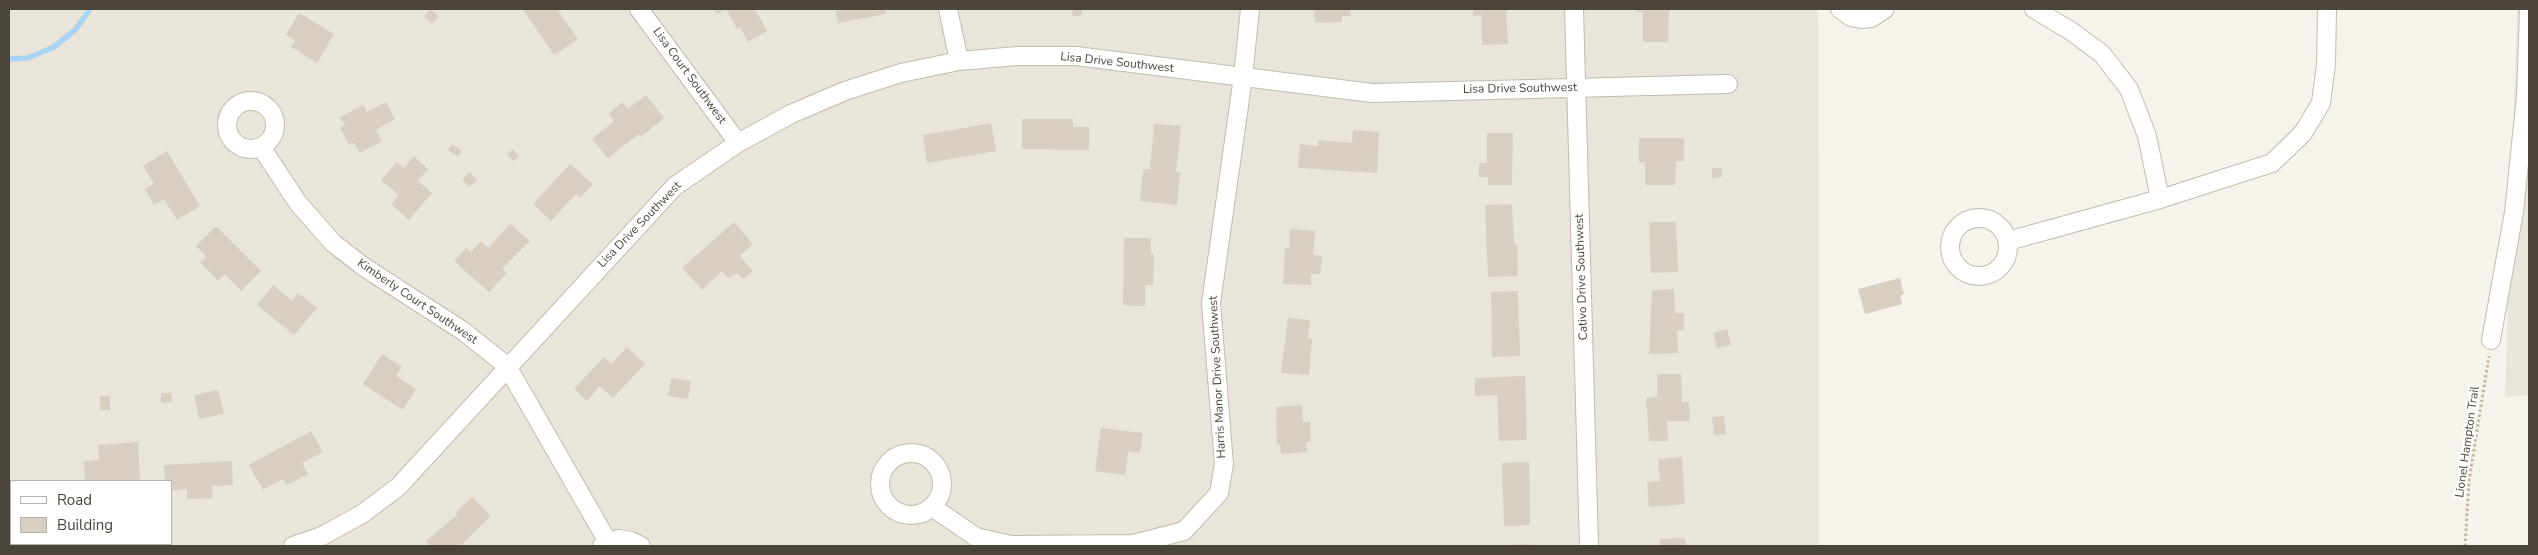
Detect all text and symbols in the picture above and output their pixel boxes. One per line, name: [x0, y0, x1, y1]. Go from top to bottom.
street label: Lisa Court Southwest: [649, 25, 729, 127]
street label: Lisa Drive Southwest: [1060, 50, 1174, 76]
street label: Lisa Drive Southwest: [1463, 81, 1577, 97]
street label: Lisa Drive Southwest: [595, 179, 685, 271]
street label: Cativo Drive Southwest: [1573, 213, 1591, 341]
street label: Kimberly Court Southwest: [354, 256, 480, 348]
street label: Harris Manor Drive Southwest: [1207, 295, 1229, 459]
street label: Lionel Hampton Trail: [2453, 385, 2483, 499]
legend: [10, 480, 172, 545]
text: Road: [57, 490, 92, 510]
text: Building: [57, 515, 113, 535]

